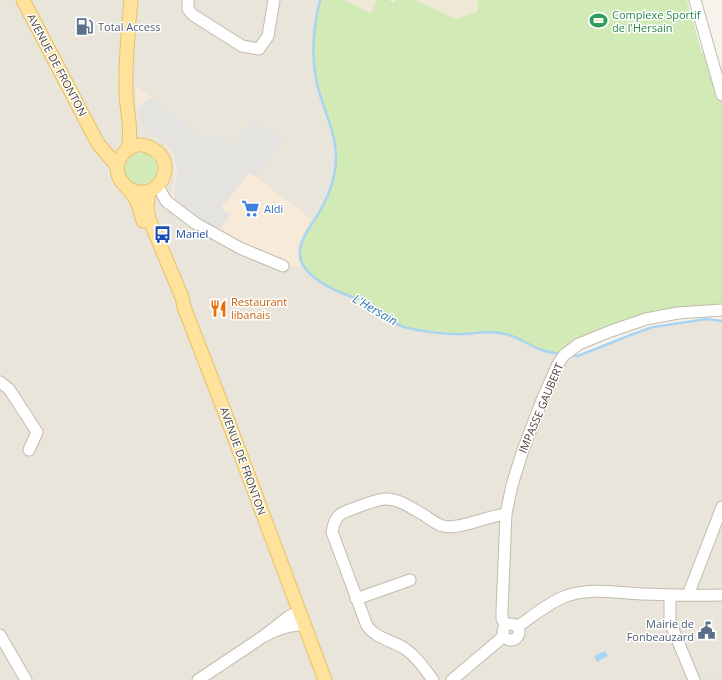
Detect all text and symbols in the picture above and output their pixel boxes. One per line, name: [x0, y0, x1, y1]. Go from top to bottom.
place label: Complexe Sportif de l'Hersain: [612, 7, 702, 35]
street label: AVENUE DE FRONTON: [24, 11, 91, 119]
sports icon: Complexe Sportif de l'Hersain: [589, 11, 609, 31]
fuel station icon: Total Access: [75, 17, 95, 37]
place label: Total Access: [98, 19, 161, 34]
supermarket icon: Aldi: [241, 199, 261, 219]
place label: Aldi: [264, 201, 283, 216]
bus stop icon: Mariel: [153, 224, 173, 244]
place label: Mariel: [176, 226, 208, 241]
water label: L'Hersain: [350, 290, 401, 329]
place label: Restaurant libanais: [231, 294, 287, 322]
restaurant icon: Restaurant libanais: [208, 298, 228, 318]
street label: IMPASSE GAUBERT: [515, 360, 566, 455]
street label: AVENUE DE FRONTON: [217, 405, 270, 517]
place label: Mairie de Fonbeauzard: [627, 616, 694, 644]
public building icon: Mairie de Fonbeauzard: [697, 620, 717, 640]

